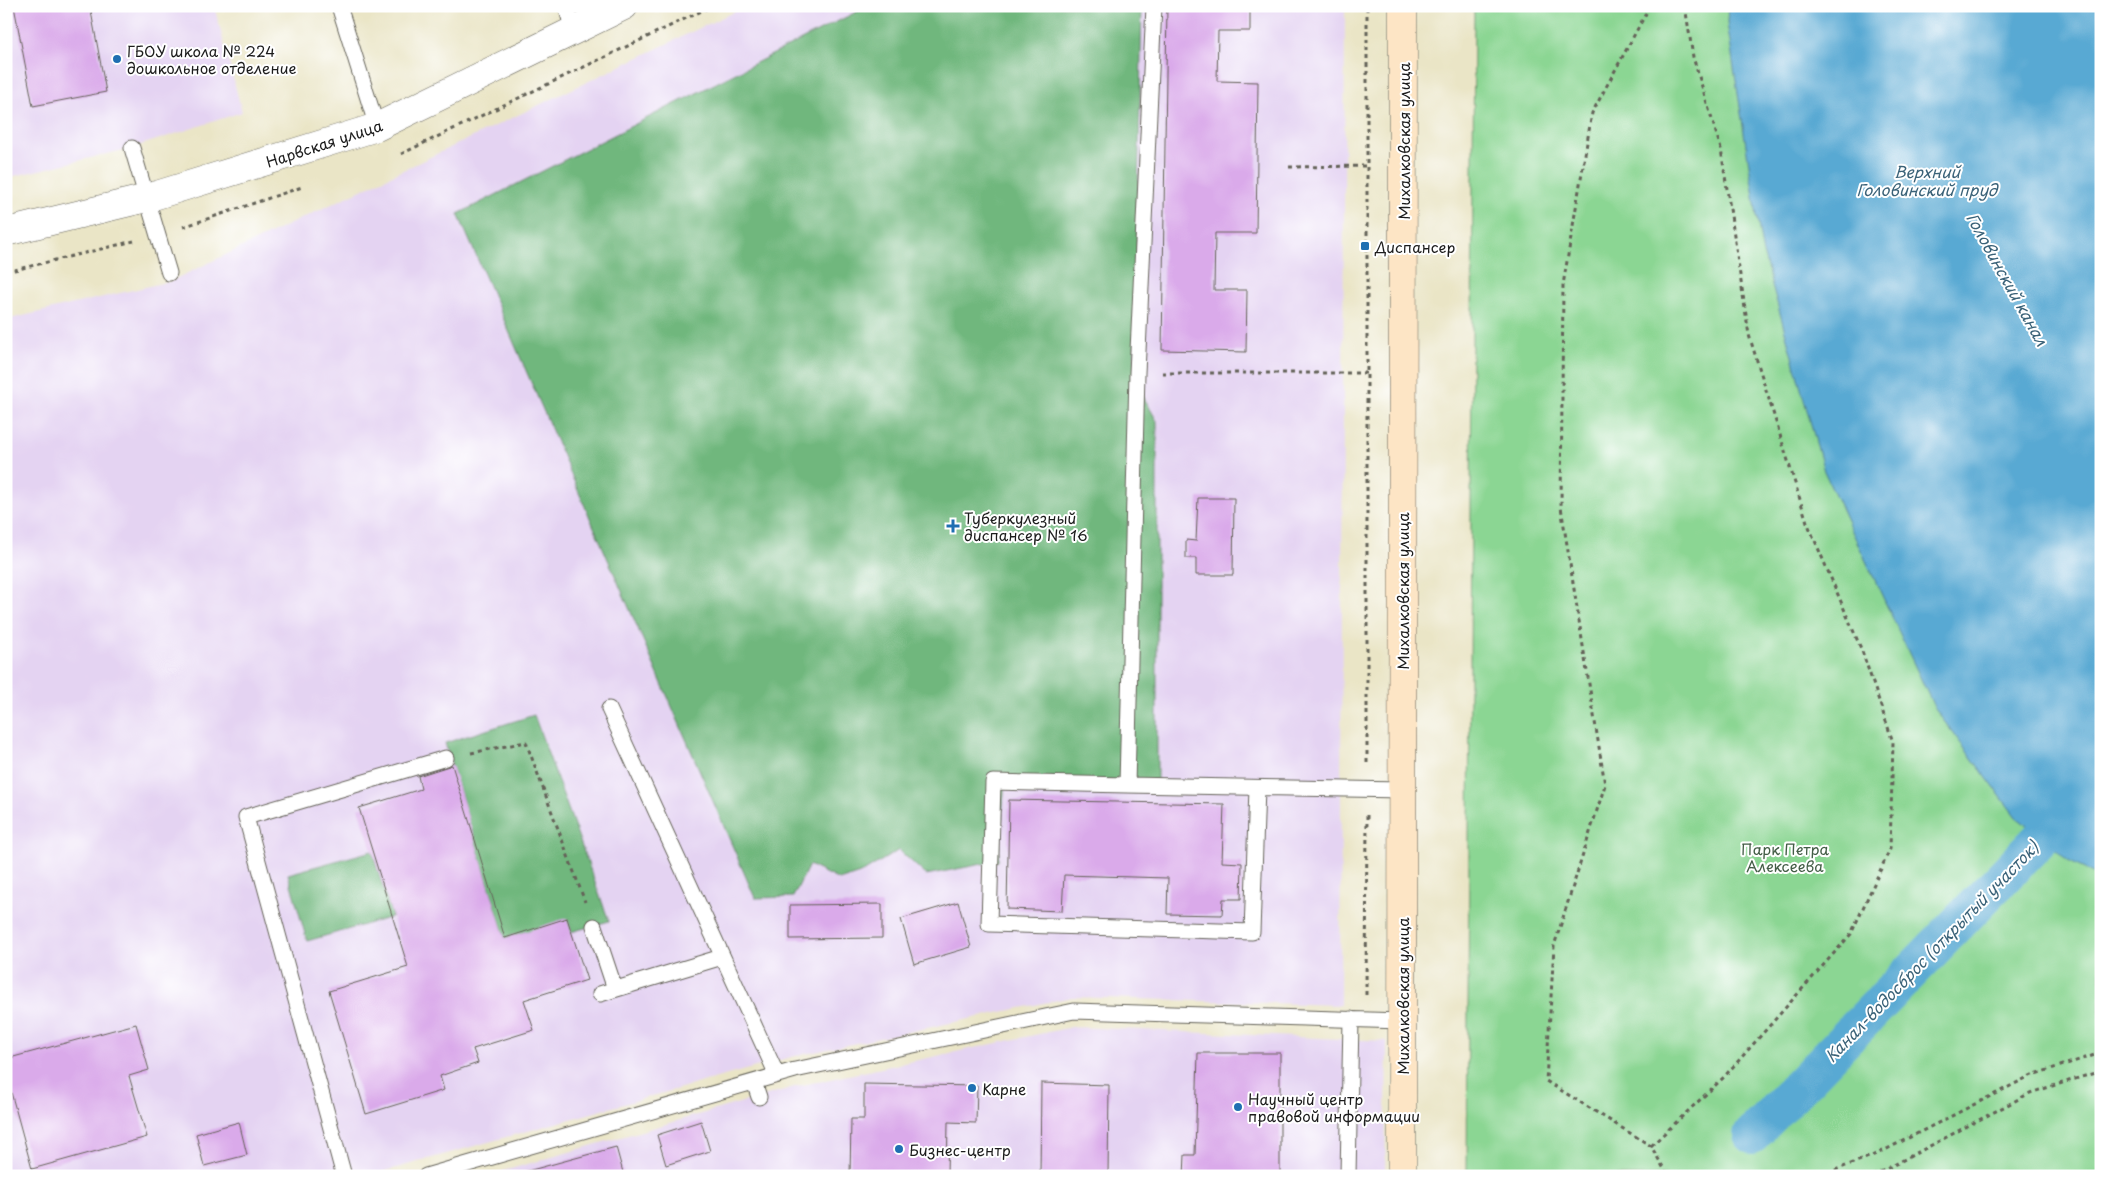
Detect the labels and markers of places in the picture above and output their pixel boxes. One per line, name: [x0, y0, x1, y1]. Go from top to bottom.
place label: ГБОУ школа № 224 дошкольное отделение: [127, 39, 297, 79]
marker: ГБОУ школа № 224 дошкольное отделение: [111, 53, 123, 65]
place label: Диспансер: [1374, 235, 1455, 258]
marker: Диспансер: [1359, 240, 1371, 252]
place label: Туберкулезный диспансер № 16: [964, 506, 1087, 546]
marker: Туберкулезный диспансер № 16: [946, 519, 960, 533]
place label: Карне: [982, 1077, 1026, 1100]
marker: Карне: [966, 1082, 978, 1094]
place label: Научный центр правовой информации: [1248, 1087, 1420, 1127]
marker: Научный центр правовой информации: [1232, 1101, 1244, 1113]
place label: Бизнес-центр: [909, 1138, 1011, 1161]
marker: Бизнес-центр: [893, 1143, 905, 1155]

